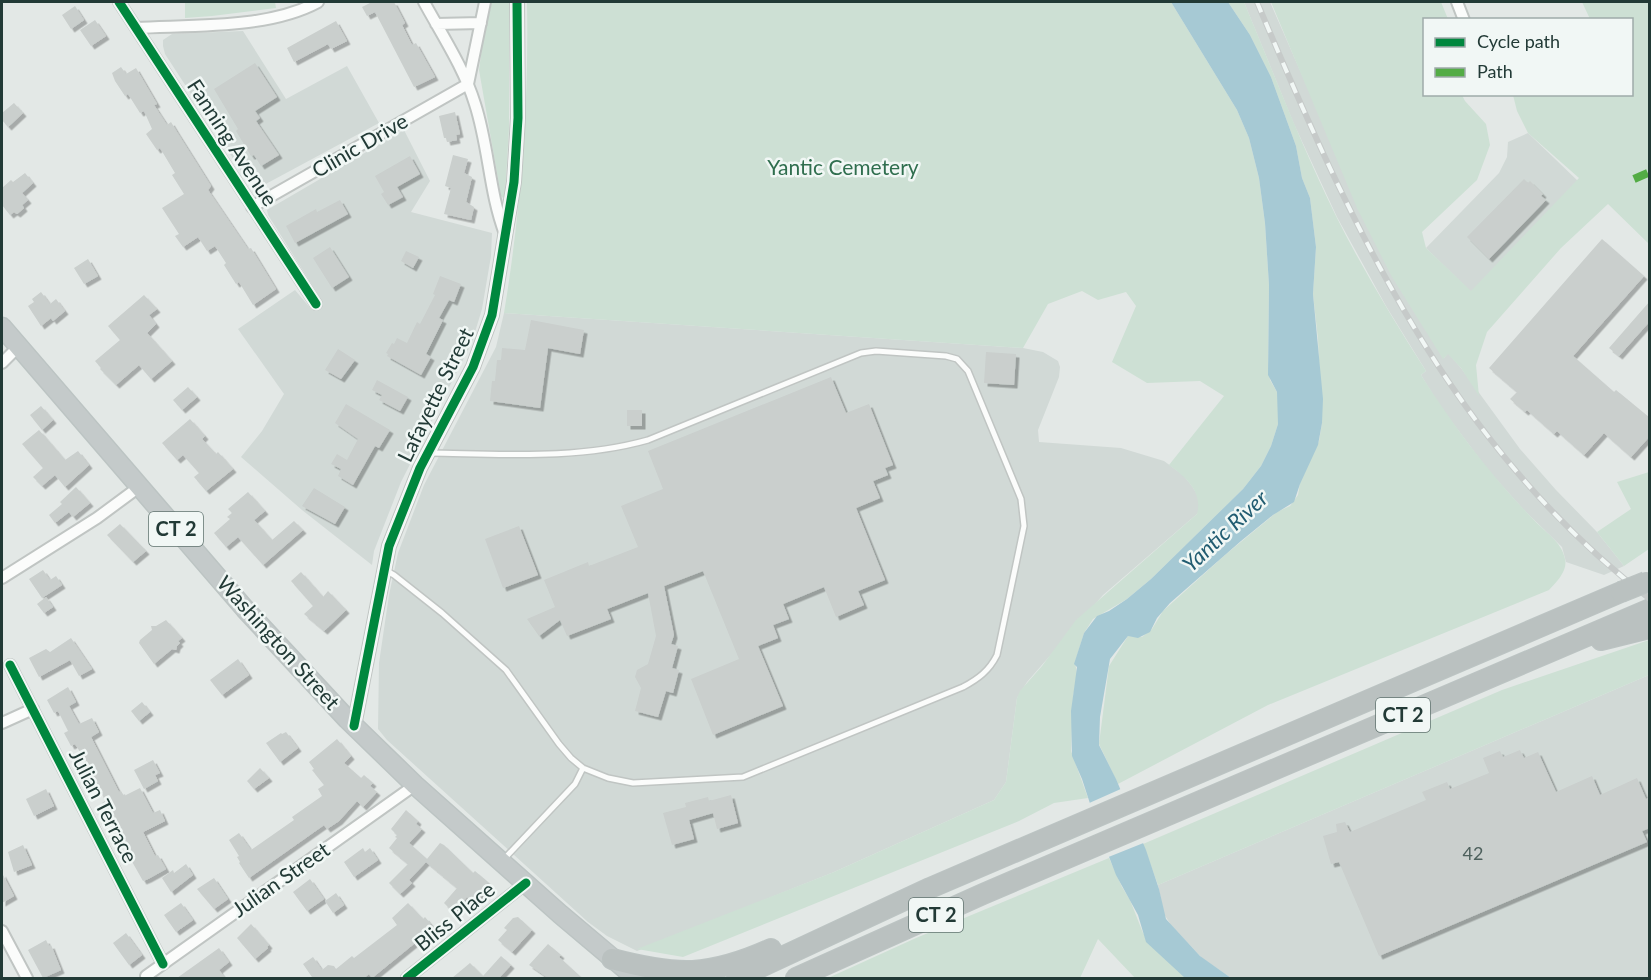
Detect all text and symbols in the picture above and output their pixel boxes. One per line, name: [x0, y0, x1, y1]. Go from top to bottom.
legend: [1423, 18, 1633, 96]
text: Cycle path: [1477, 30, 1560, 52]
text: Path: [1477, 60, 1513, 82]
street label: Fanning Avenue: [183, 74, 284, 210]
street label: Clinic Drive: [307, 107, 412, 182]
park label: Yantic Cemetery: [767, 154, 919, 179]
street label: Lafayette Street: [391, 323, 478, 465]
water label: Yantic River: [1176, 484, 1273, 577]
road number: CT 2: [149, 512, 203, 546]
street label: Washington Street: [213, 570, 346, 714]
road number: CT 2: [1376, 698, 1430, 732]
street label: Julian Terrace: [65, 744, 144, 867]
street label: Julian Street: [227, 836, 334, 921]
house number: 42: [1463, 842, 1483, 864]
street label: Bliss Place: [409, 876, 499, 956]
road number: CT 2: [909, 898, 963, 932]

